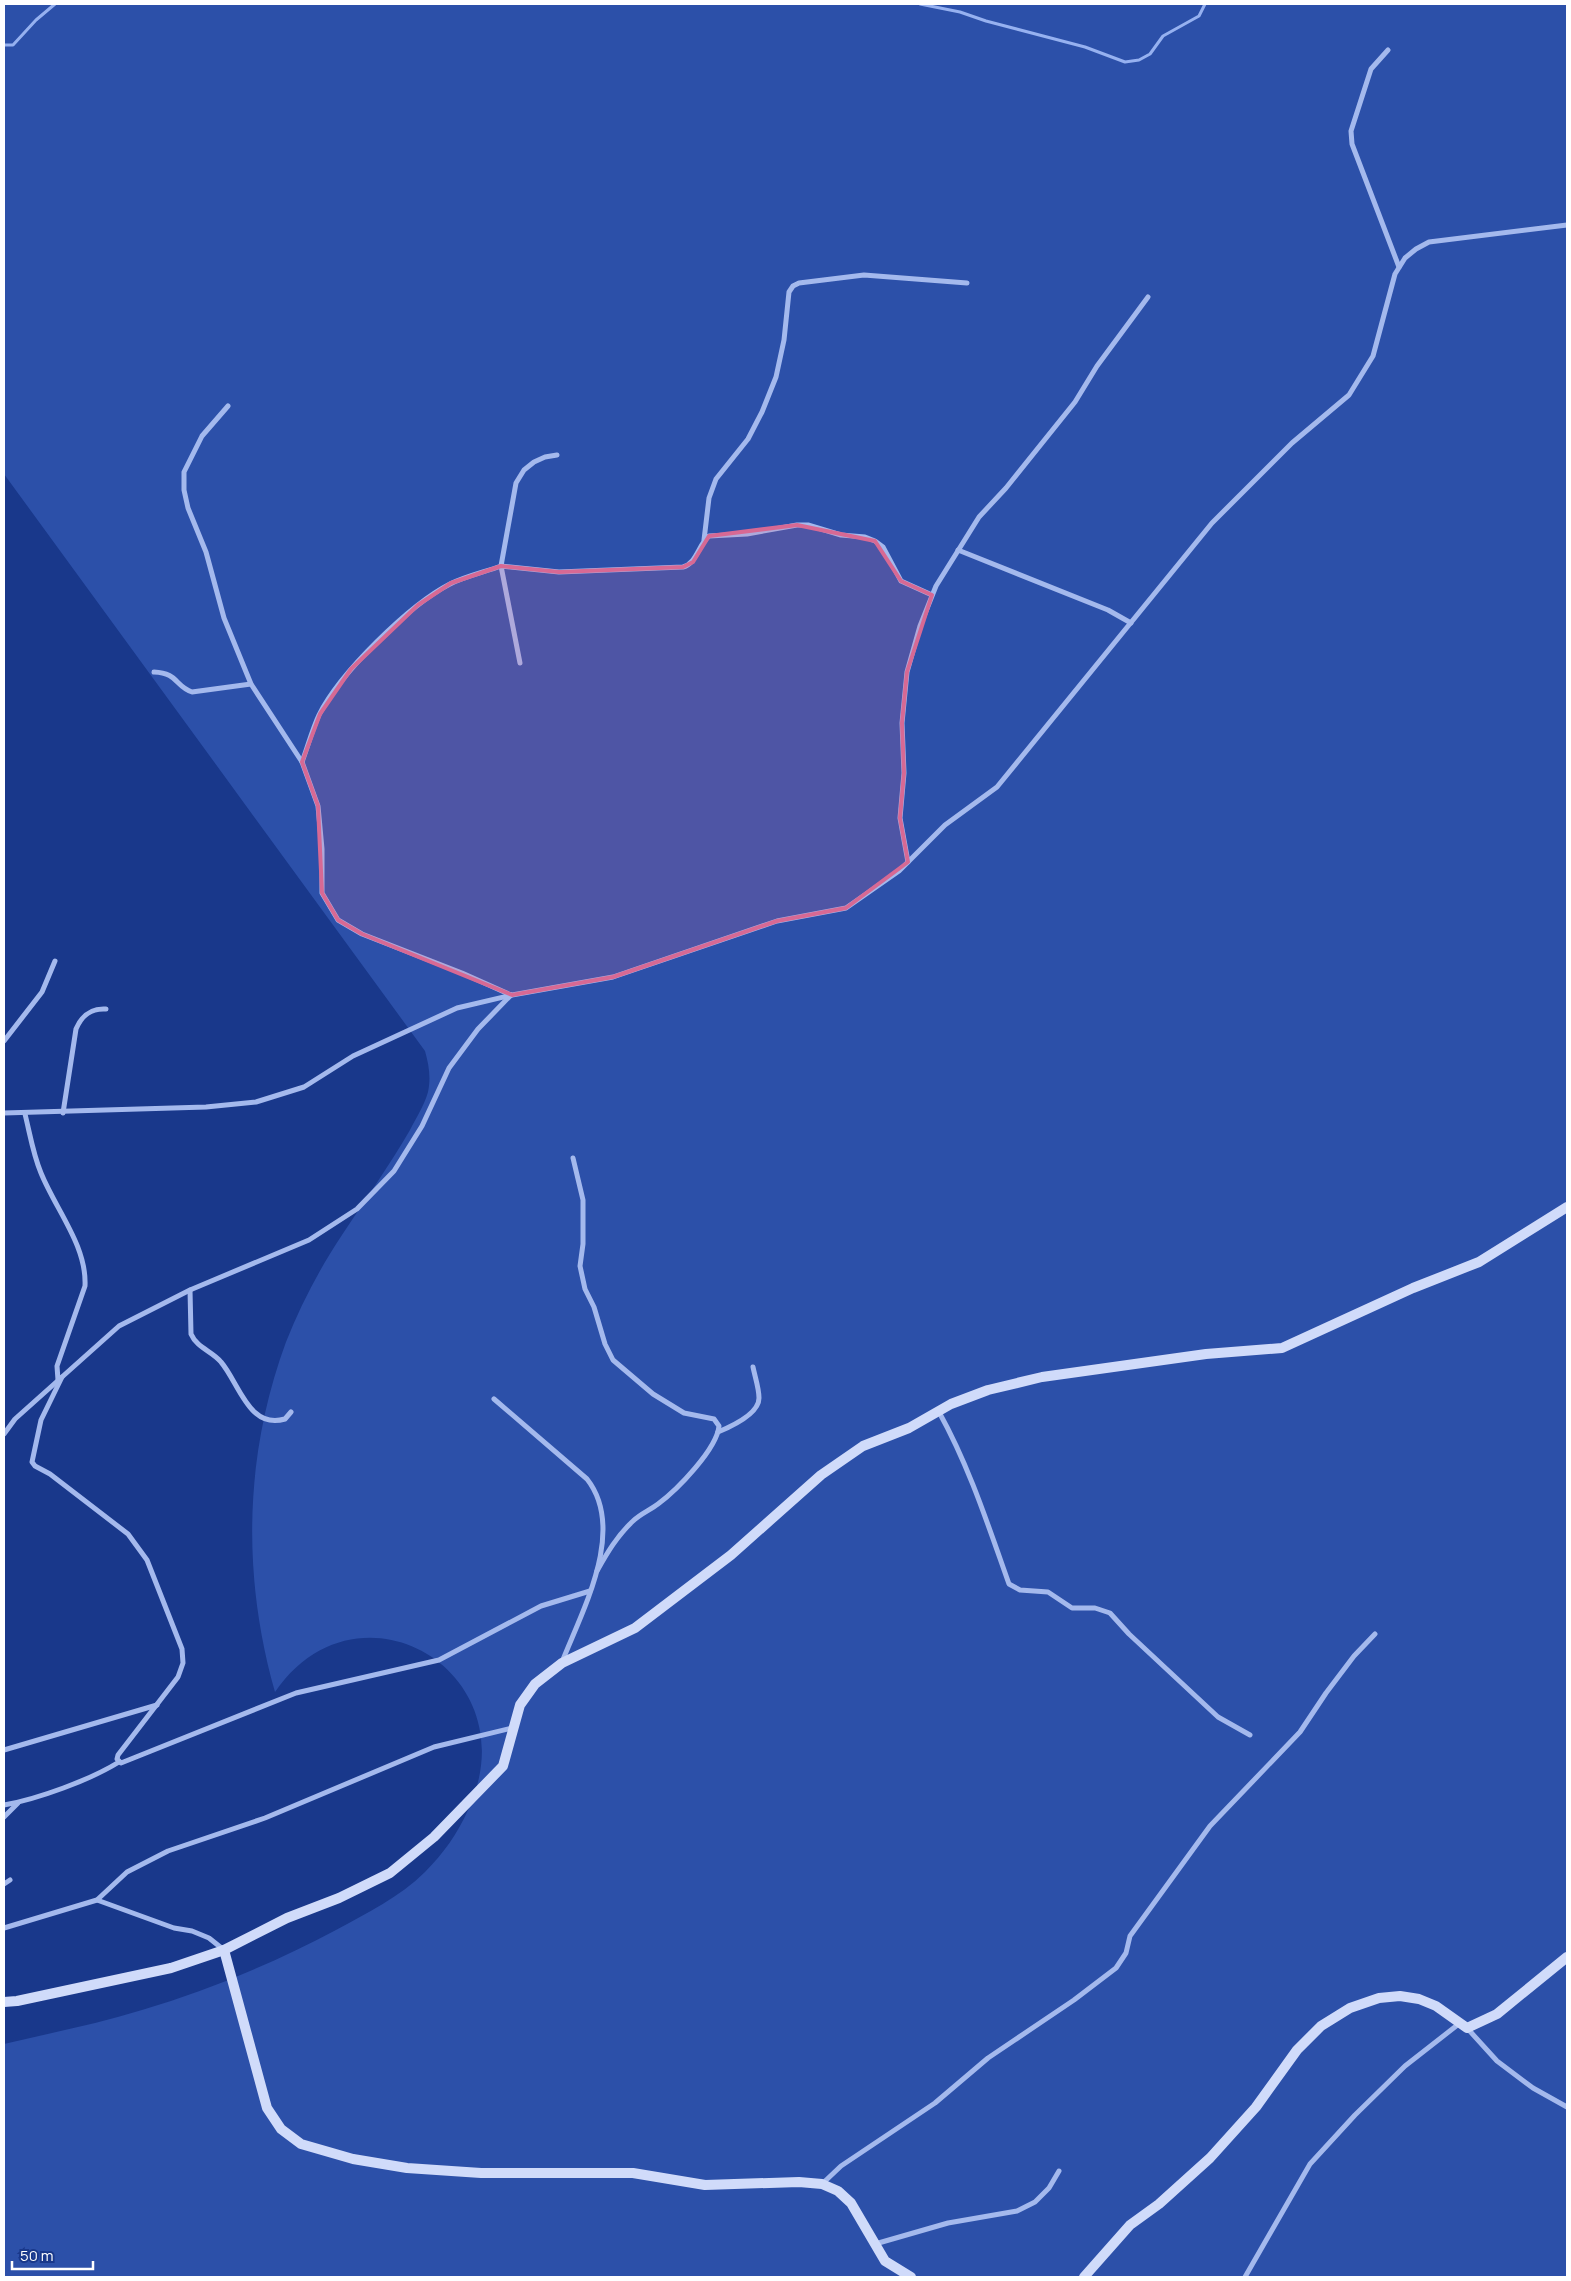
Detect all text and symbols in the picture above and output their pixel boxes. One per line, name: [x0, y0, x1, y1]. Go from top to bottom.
scale bar: [12, 2238, 94, 2270]
text: 50 m: [20, 2245, 54, 2266]

